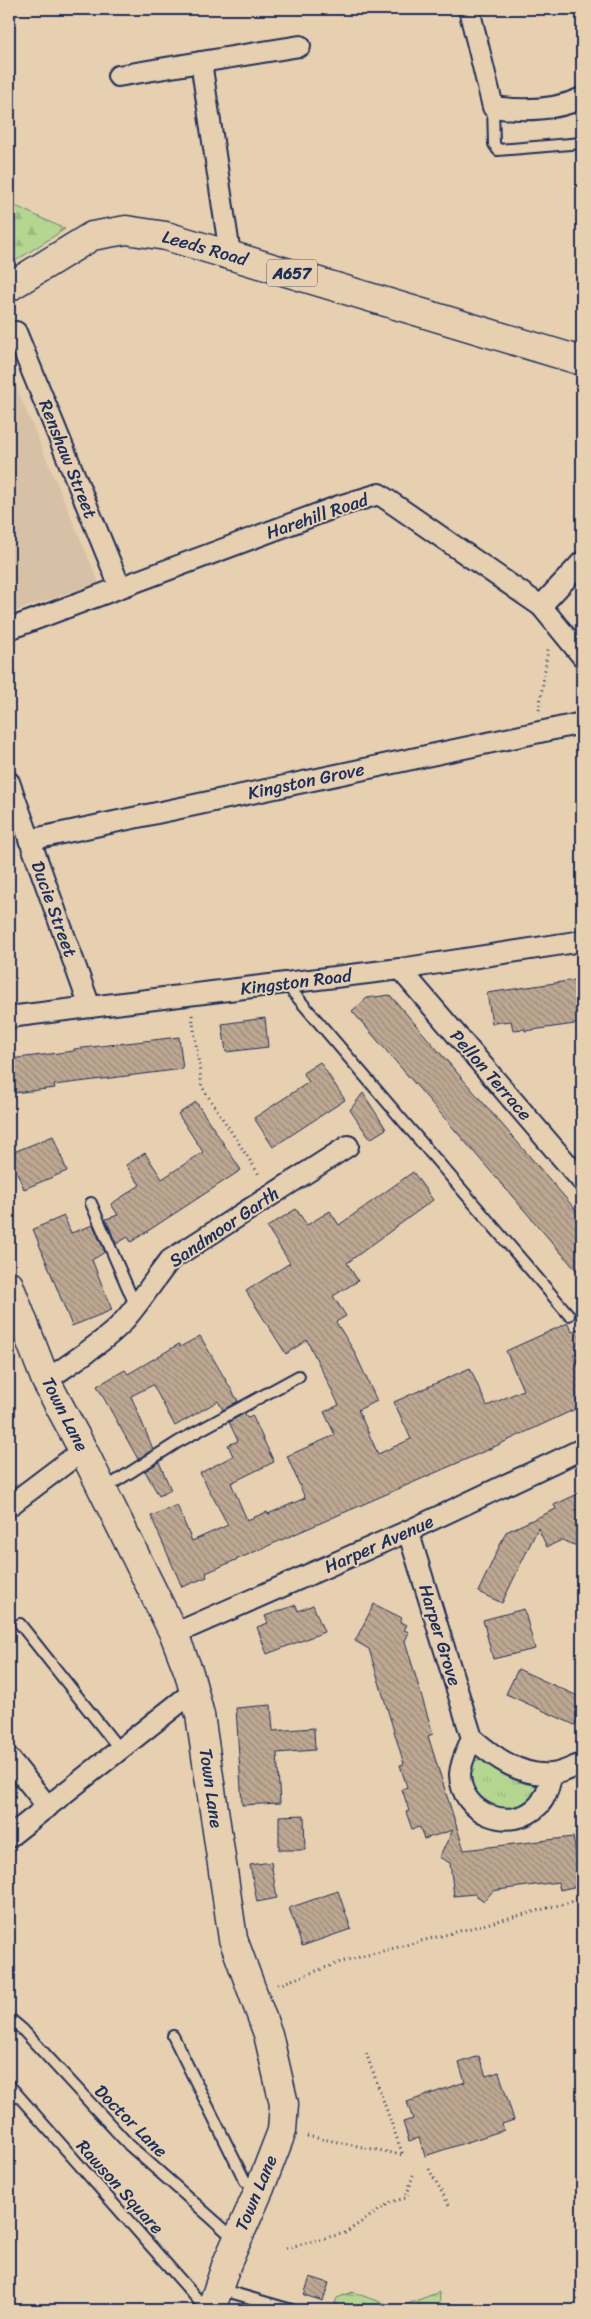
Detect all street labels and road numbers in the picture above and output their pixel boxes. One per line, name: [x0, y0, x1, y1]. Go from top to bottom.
street label: Leeds Road: [158, 221, 253, 276]
road number: A657: [267, 260, 317, 286]
street label: Renshaw Street: [30, 395, 107, 524]
street label: Harehill Road: [262, 483, 374, 548]
street label: Kingston Grove: [245, 753, 367, 809]
street label: Ducie Street: [22, 856, 86, 962]
street label: Kingston Road: [239, 959, 355, 1005]
street label: Pellon Terrace: [442, 1022, 540, 1128]
street label: Sandmoor Garth: [162, 1178, 286, 1276]
street label: Town Lane: [33, 1371, 98, 1457]
street label: Harper Avenue: [319, 1506, 439, 1582]
street label: Harper Grove: [409, 1580, 471, 1690]
street label: Town Lane: [190, 1746, 232, 1830]
street label: Doctor Lane: [86, 2076, 176, 2166]
street label: Rawson Square: [68, 2132, 172, 2242]
street label: Town Lane: [226, 2150, 287, 2236]

